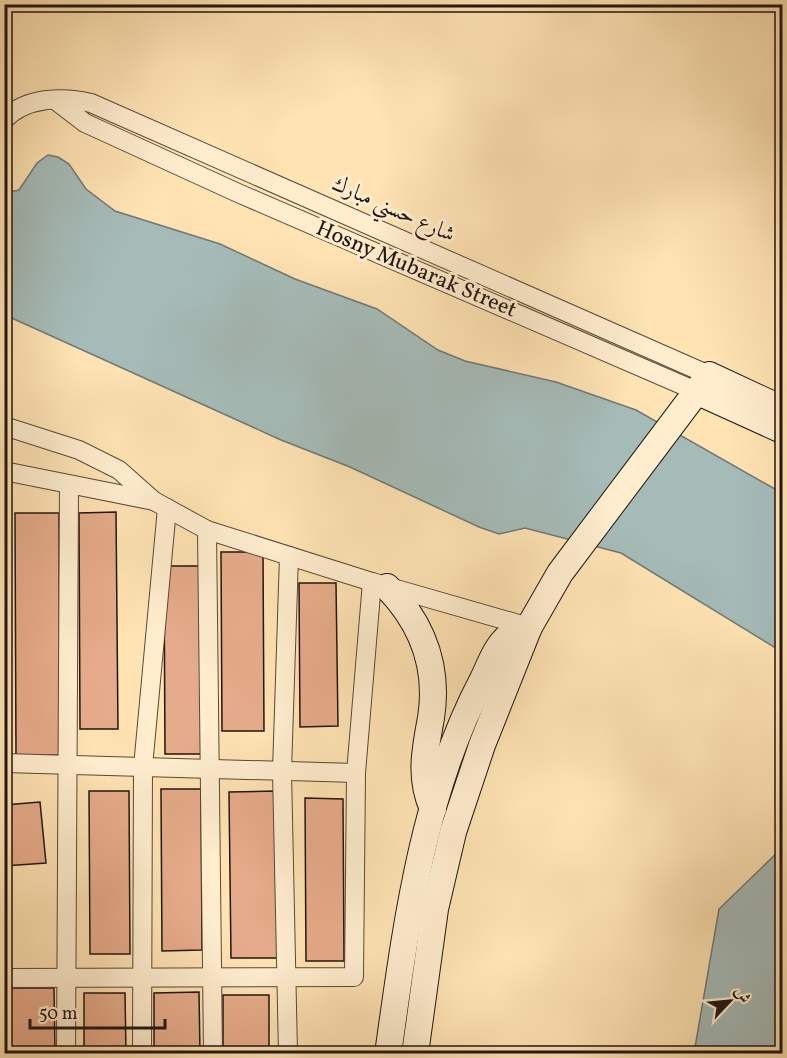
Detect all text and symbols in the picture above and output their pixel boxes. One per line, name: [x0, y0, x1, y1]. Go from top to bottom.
street label: شارع حسني مبارك: [325, 169, 460, 254]
street label: Hosny Mubarak Street: [311, 214, 521, 326]
north arrow: [700, 971, 760, 1031]
text: ش: [728, 983, 755, 1007]
scale bar: [30, 992, 165, 1030]
text: 50 m: [39, 1002, 78, 1027]

